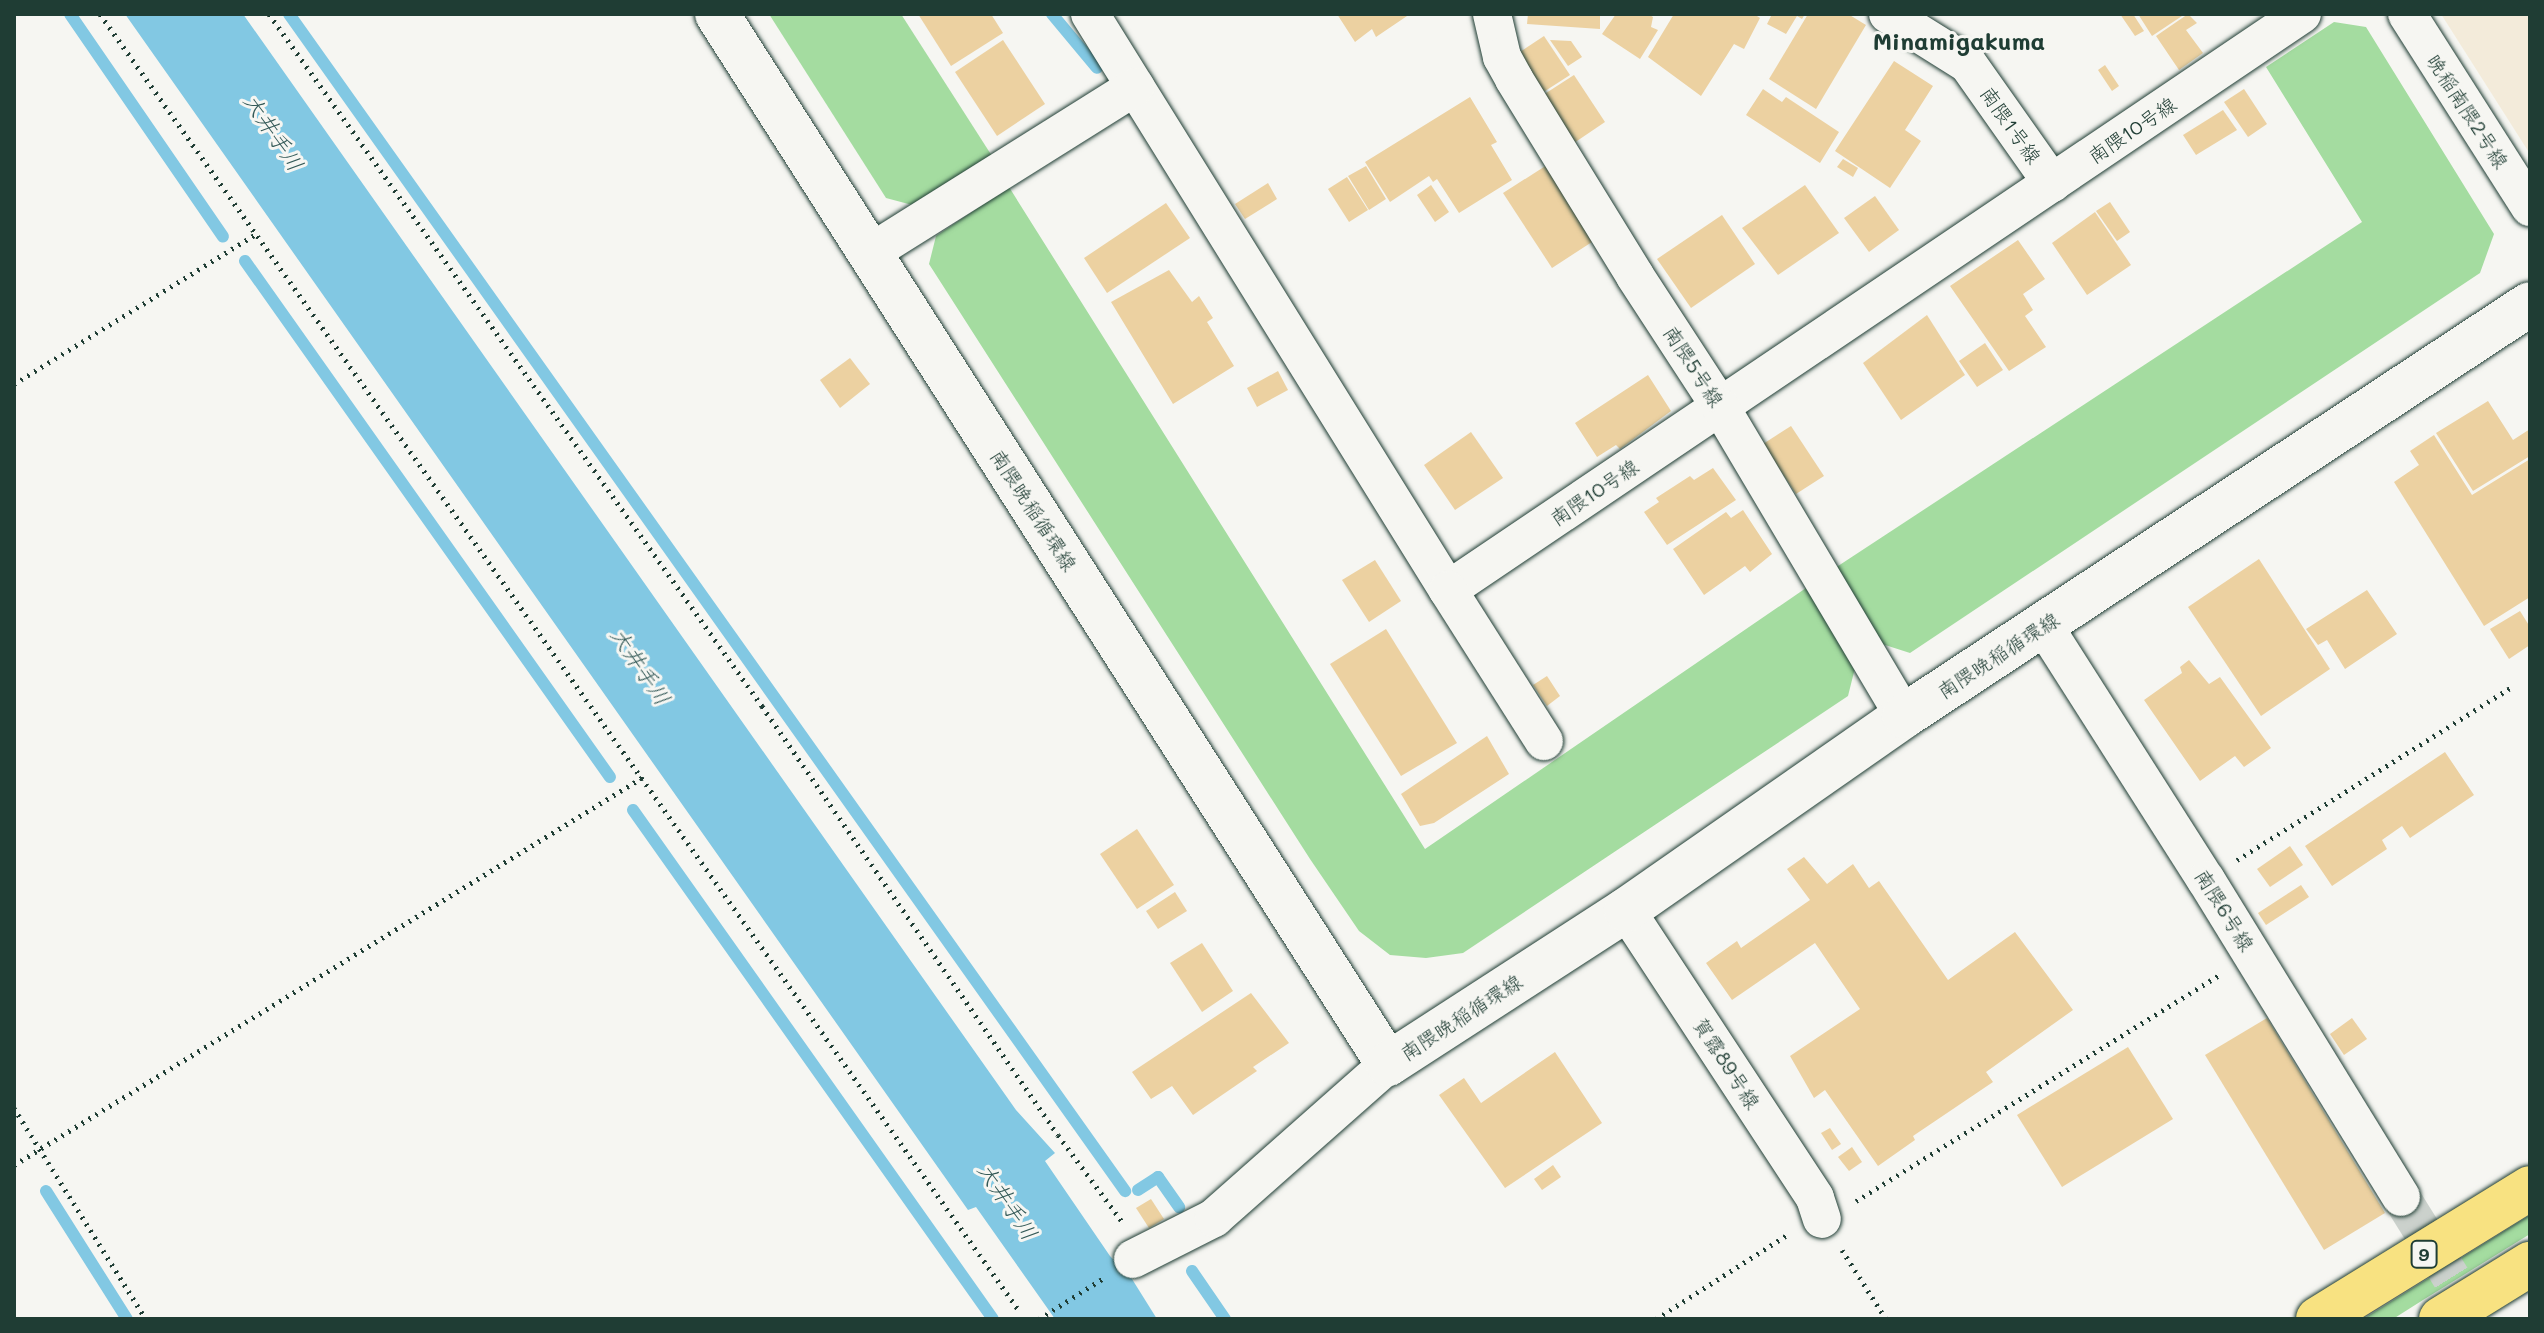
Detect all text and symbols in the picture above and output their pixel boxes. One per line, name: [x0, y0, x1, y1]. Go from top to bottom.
district label: Minamigakuma: [1873, 27, 2045, 55]
street label: 晩稲南隈2号線: [2422, 49, 2514, 173]
street label: 南隈1号線: [1976, 82, 2046, 168]
water label: 大井手川: [238, 88, 310, 176]
street label: 南隈10号線: [2083, 92, 2181, 168]
street label: 南隈5号線: [1659, 321, 1729, 411]
street label: 南隈晩稲循環線: [986, 445, 1082, 575]
street label: 南隈10号線: [1545, 454, 1643, 530]
street label: 南隈晩稲循環線: [1933, 607, 2063, 703]
water label: 大井手川: [605, 622, 677, 710]
street label: 南隈6号線: [2190, 865, 2260, 955]
street label: 南隈晩稲循環線: [1396, 969, 1526, 1065]
street label: 賀露89号線: [1689, 1013, 1765, 1113]
water label: 大井手川: [972, 1157, 1044, 1245]
road number: 9: [2410, 1240, 2438, 1268]

